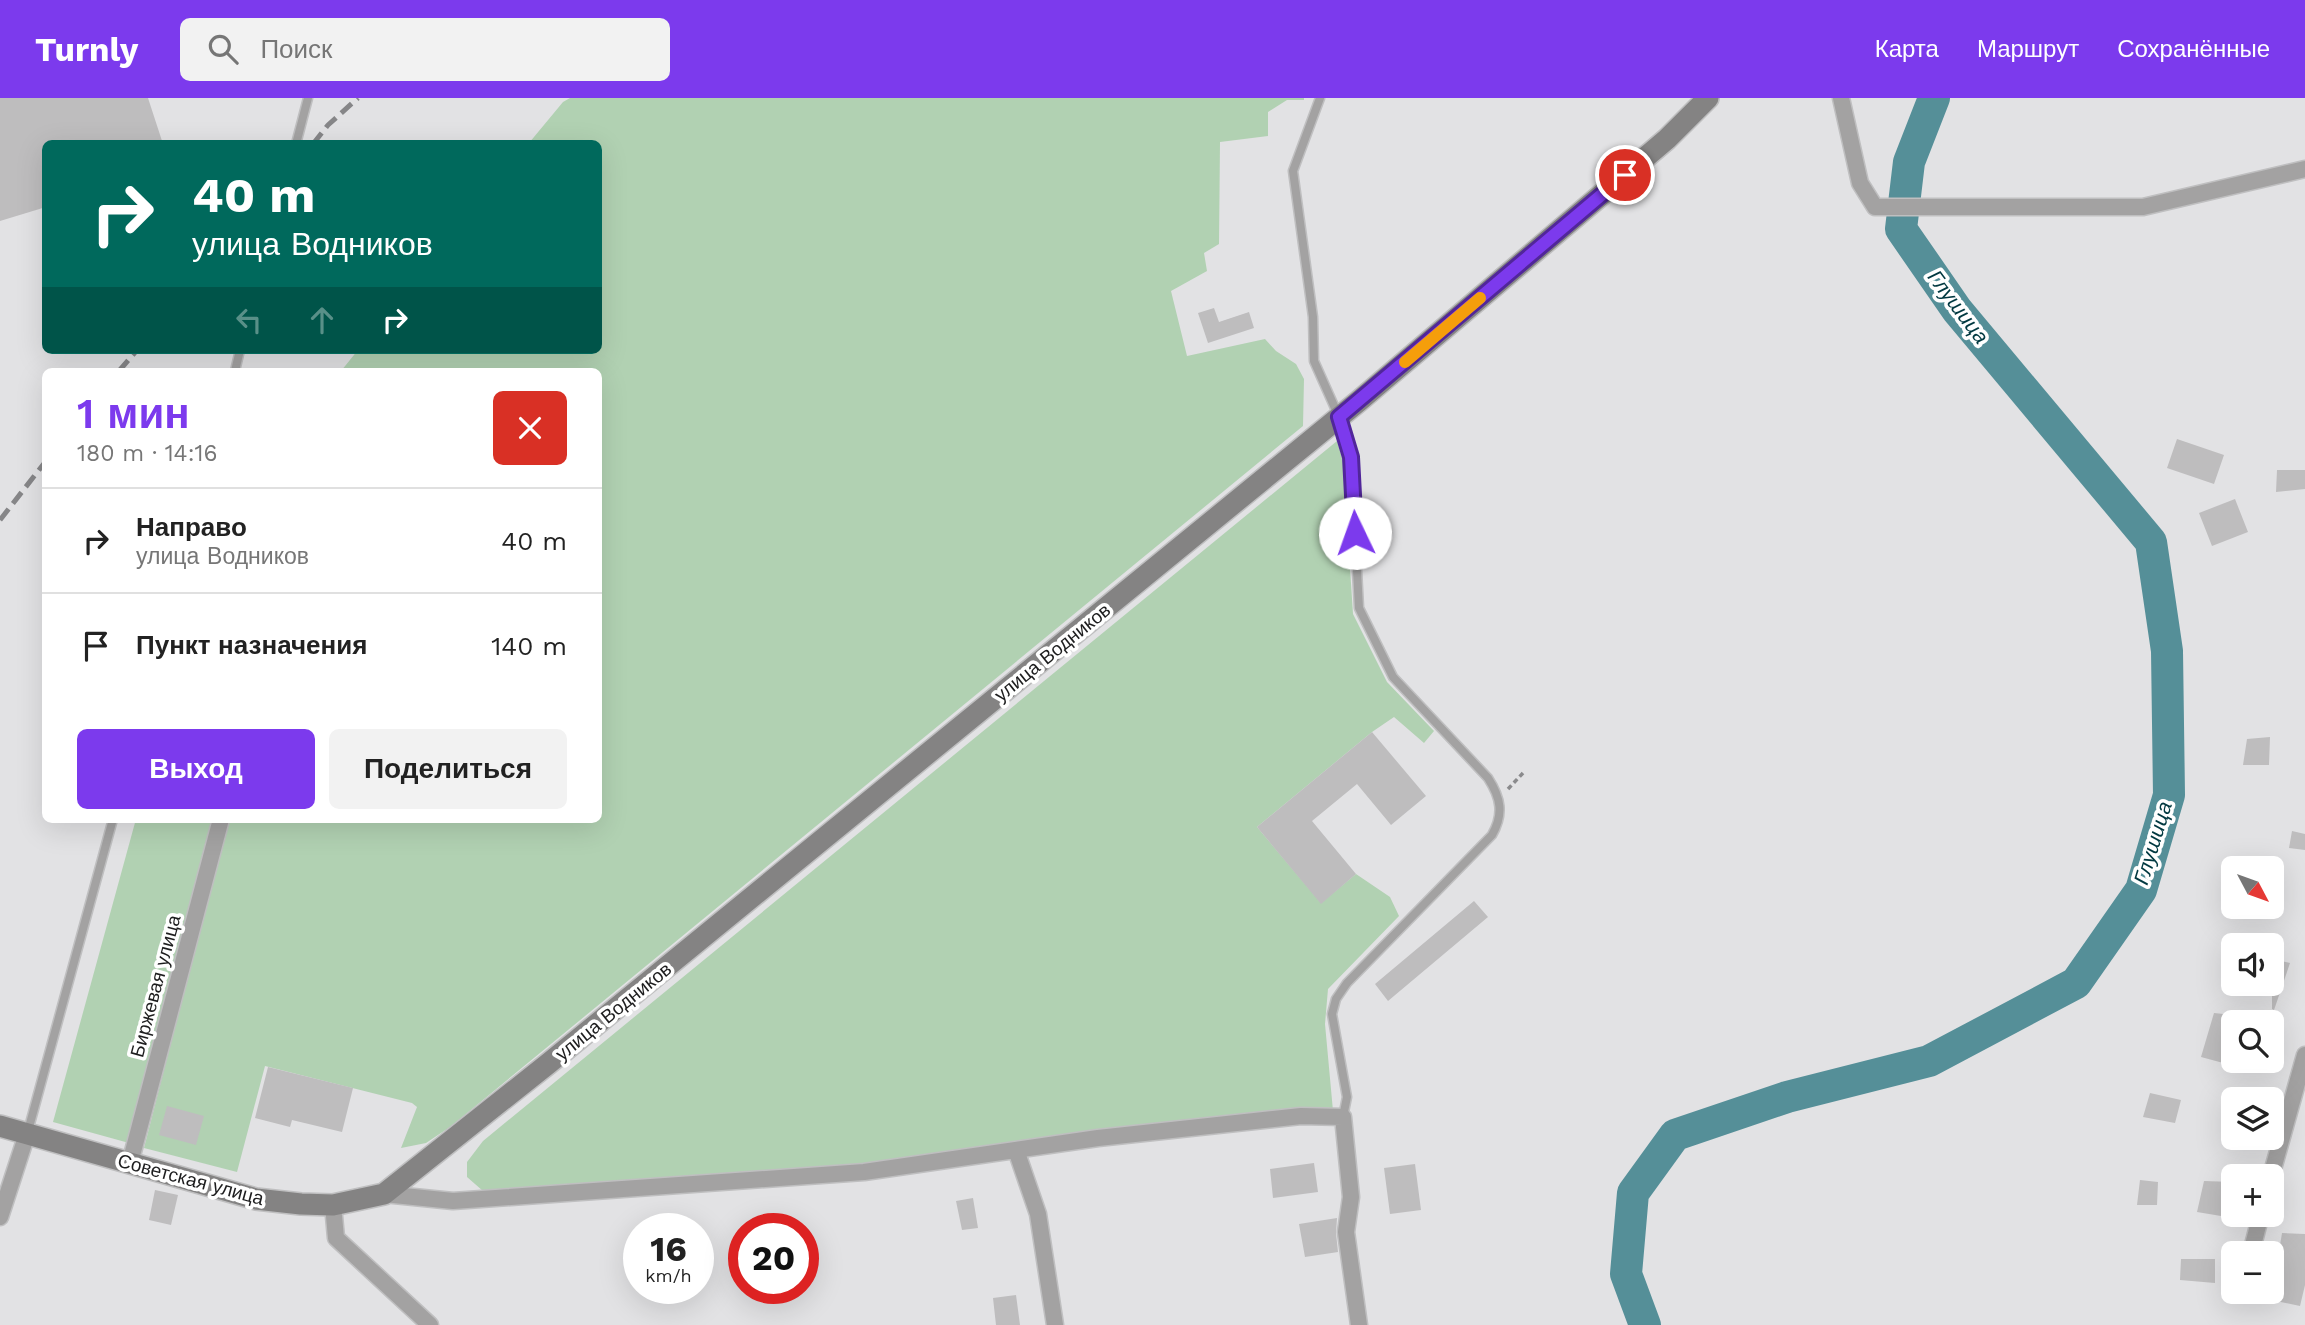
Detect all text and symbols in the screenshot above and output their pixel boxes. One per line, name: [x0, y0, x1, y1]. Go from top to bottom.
search box: [180, 18, 670, 81]
text: Turnly: [35, 30, 138, 69]
icon: search: [204, 30, 242, 68]
text: Поиск: [260, 34, 332, 64]
text: Карта: [1875, 35, 1939, 63]
text: Маршрут: [1977, 35, 2079, 63]
text: Сохранённые: [2117, 35, 2270, 63]
pin: [1595, 145, 1655, 205]
icon: arrive: [1606, 156, 1644, 194]
text: 40 m: [192, 166, 315, 224]
icon: right: [77, 168, 168, 259]
text: улица Водников: [192, 225, 433, 263]
water label: Глушица: [1923, 265, 1994, 348]
icon: left: [230, 301, 268, 339]
icon: ahead: [303, 301, 341, 339]
icon: right: [376, 301, 414, 339]
text: 1 мин: [77, 389, 190, 438]
button: close: [493, 391, 567, 465]
text: 180 m · 14:16: [77, 440, 217, 467]
position arrow: [1318, 496, 1392, 570]
text: Направо: [136, 512, 247, 542]
icon: right: [77, 522, 115, 560]
text: 40 m: [501, 526, 567, 556]
text: улица Водников: [136, 543, 309, 570]
street label: улица Водников: [990, 598, 1115, 706]
icon: arrive: [77, 627, 115, 665]
text: Пункт назначения: [136, 630, 367, 660]
text: 140 m: [491, 631, 567, 661]
button: Выход: [77, 729, 315, 809]
button: Поделиться: [329, 729, 567, 809]
water label: Глушица: [2128, 798, 2177, 887]
north arrow: [2221, 856, 2284, 919]
map controls: [2221, 856, 2284, 1304]
street label: Биржевая улица: [125, 912, 186, 1060]
button: sound: [2221, 933, 2284, 996]
street label: улица Водников: [551, 957, 676, 1065]
button: search: [2221, 1010, 2284, 1073]
button: layers: [2221, 1087, 2284, 1150]
street label: Советская улица: [115, 1149, 267, 1210]
button: +: [2221, 1164, 2284, 1227]
speed limit sign: 20: [728, 1213, 819, 1304]
text: 16: [650, 1228, 687, 1270]
button: −: [2221, 1241, 2284, 1304]
text: km/h: [645, 1265, 692, 1286]

